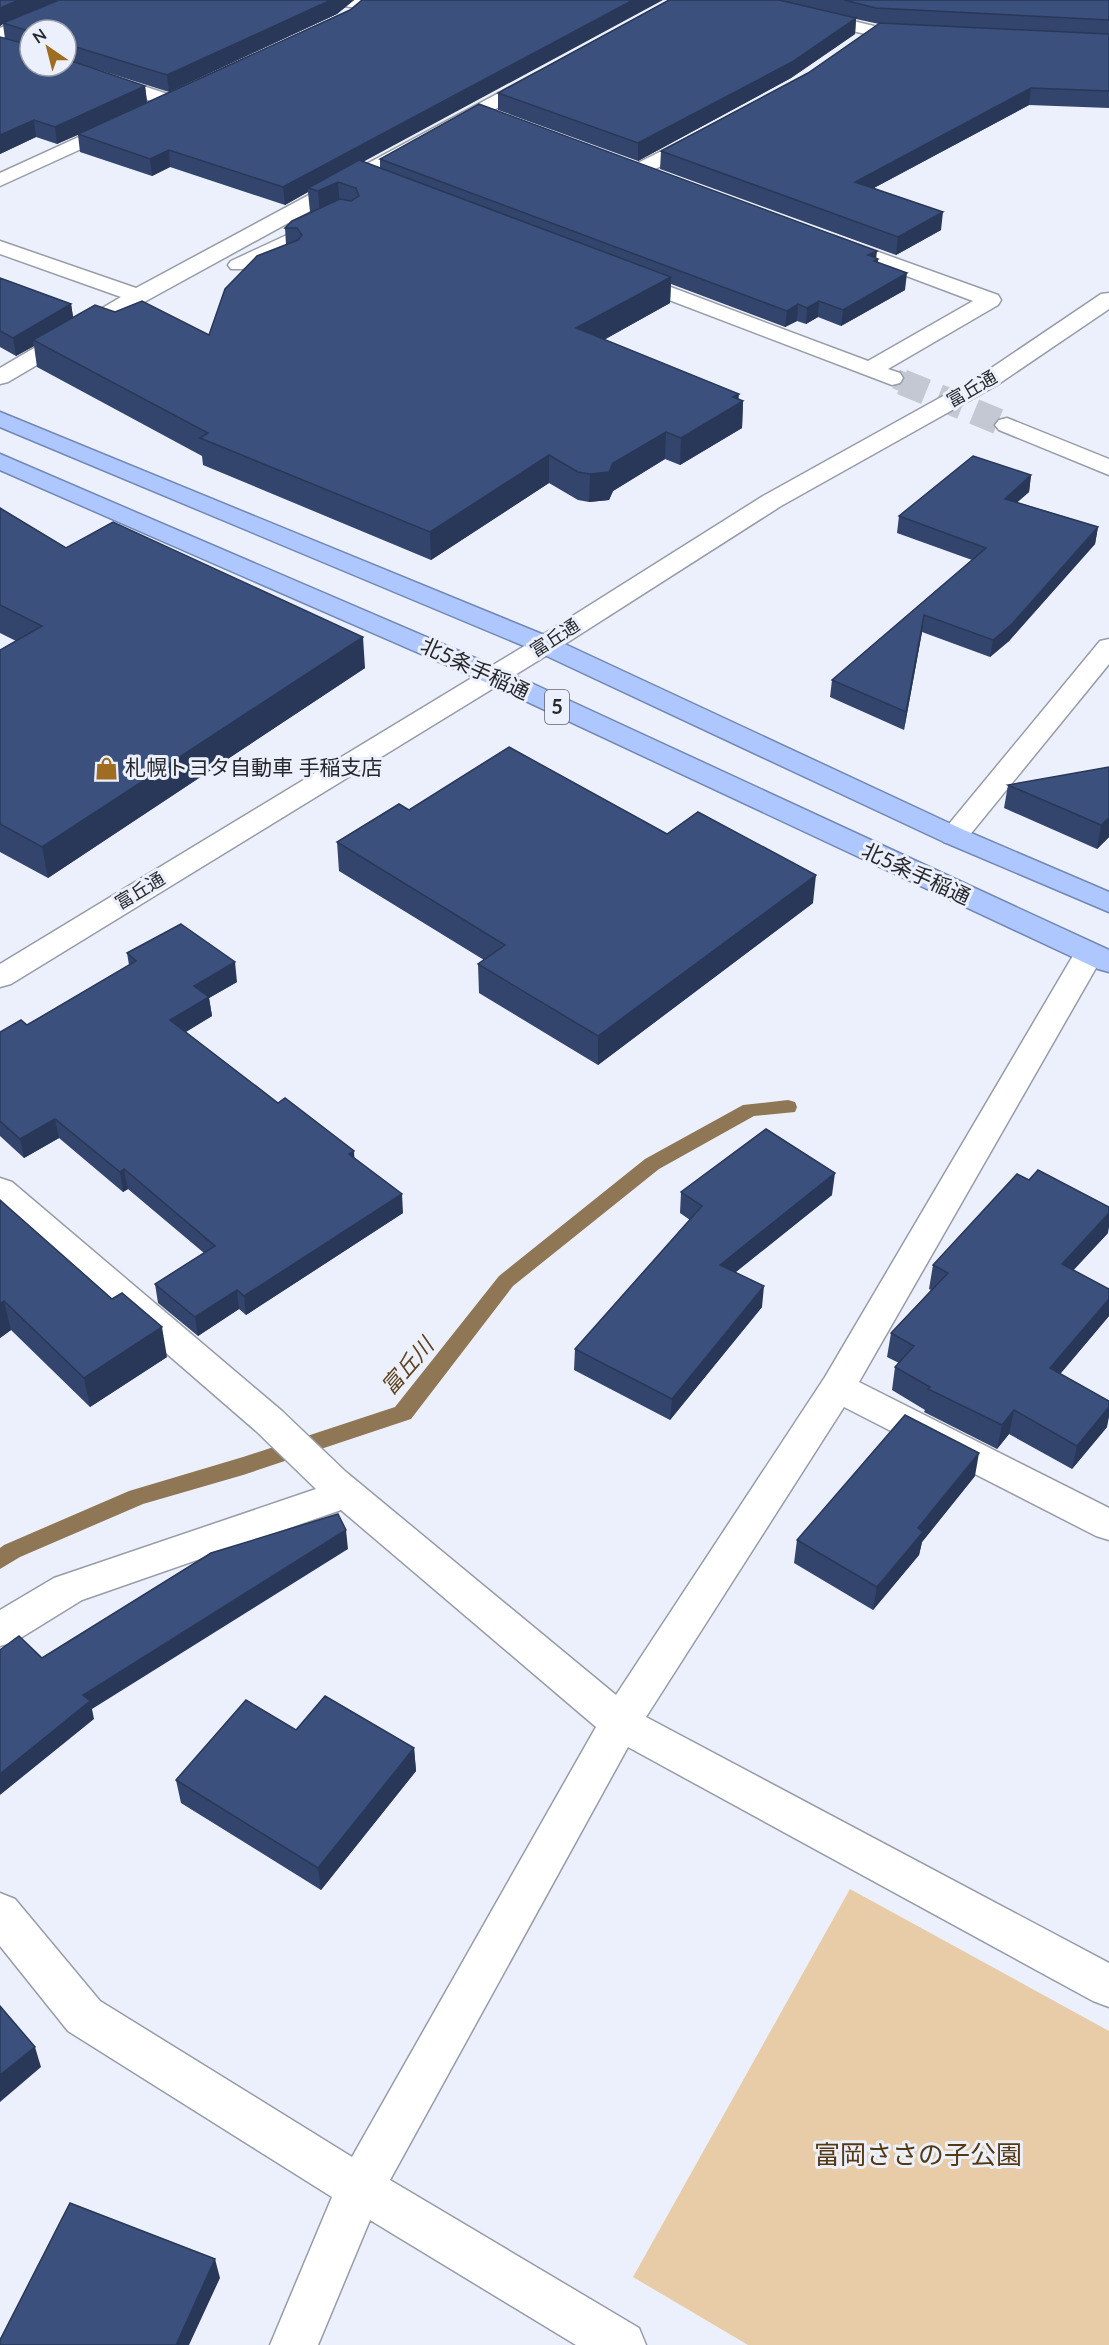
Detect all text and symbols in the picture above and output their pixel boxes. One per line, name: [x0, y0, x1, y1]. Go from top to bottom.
north arrow: [18, 18, 78, 78]
text: N: [29, 24, 50, 47]
street label: 富丘通: [943, 365, 1000, 411]
street label: 富丘通: [526, 613, 583, 661]
street label: 北5条手稲通: [417, 632, 534, 704]
road number: 5: [545, 690, 569, 724]
place label: 札幌トヨタ自動車 手稲支店: [125, 754, 382, 779]
shop icon: 札幌トヨタ自動車 手稲支店: [94, 755, 120, 781]
street label: 北5条手稲通: [858, 837, 975, 909]
street label: 富丘通: [111, 867, 168, 913]
water label: 富丘川: [375, 1330, 440, 1399]
park label: 富岡ささの子公園: [814, 2138, 1022, 2170]

